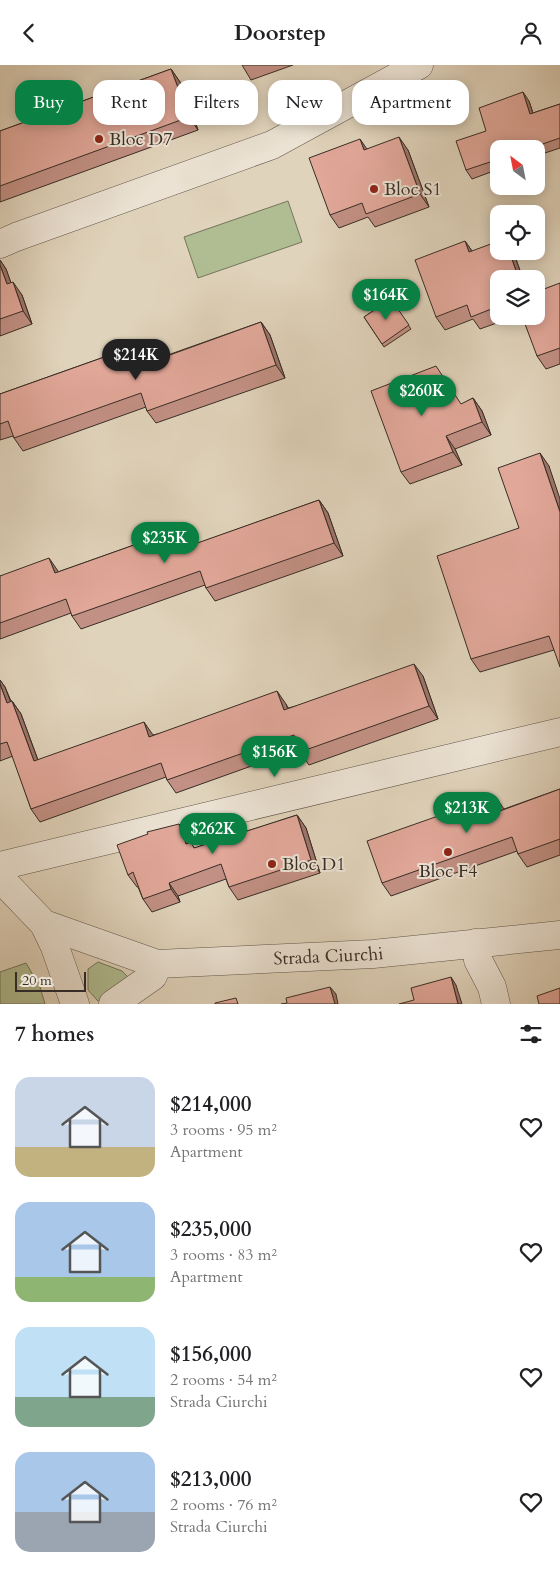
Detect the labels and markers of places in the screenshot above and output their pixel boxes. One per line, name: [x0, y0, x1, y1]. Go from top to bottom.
place label: Bloc D7: [109, 127, 172, 152]
marker: Bloc D7: [93, 133, 105, 145]
place label: Bloc S1: [384, 177, 442, 202]
marker: Bloc S1: [368, 183, 380, 195]
pin: $164K: [351, 279, 421, 321]
pin: $214K: [101, 339, 171, 381]
pin: $260K: [387, 375, 457, 417]
pin: $235K: [130, 521, 200, 564]
pin: $156K: [240, 735, 310, 778]
pin: $213K: [432, 791, 502, 834]
pin: $262K: [178, 813, 248, 855]
marker: Bloc F4: [442, 846, 454, 858]
place label: Bloc D1: [282, 852, 345, 877]
marker: Bloc D1: [266, 858, 278, 870]
place label: Bloc F4: [418, 859, 478, 884]

